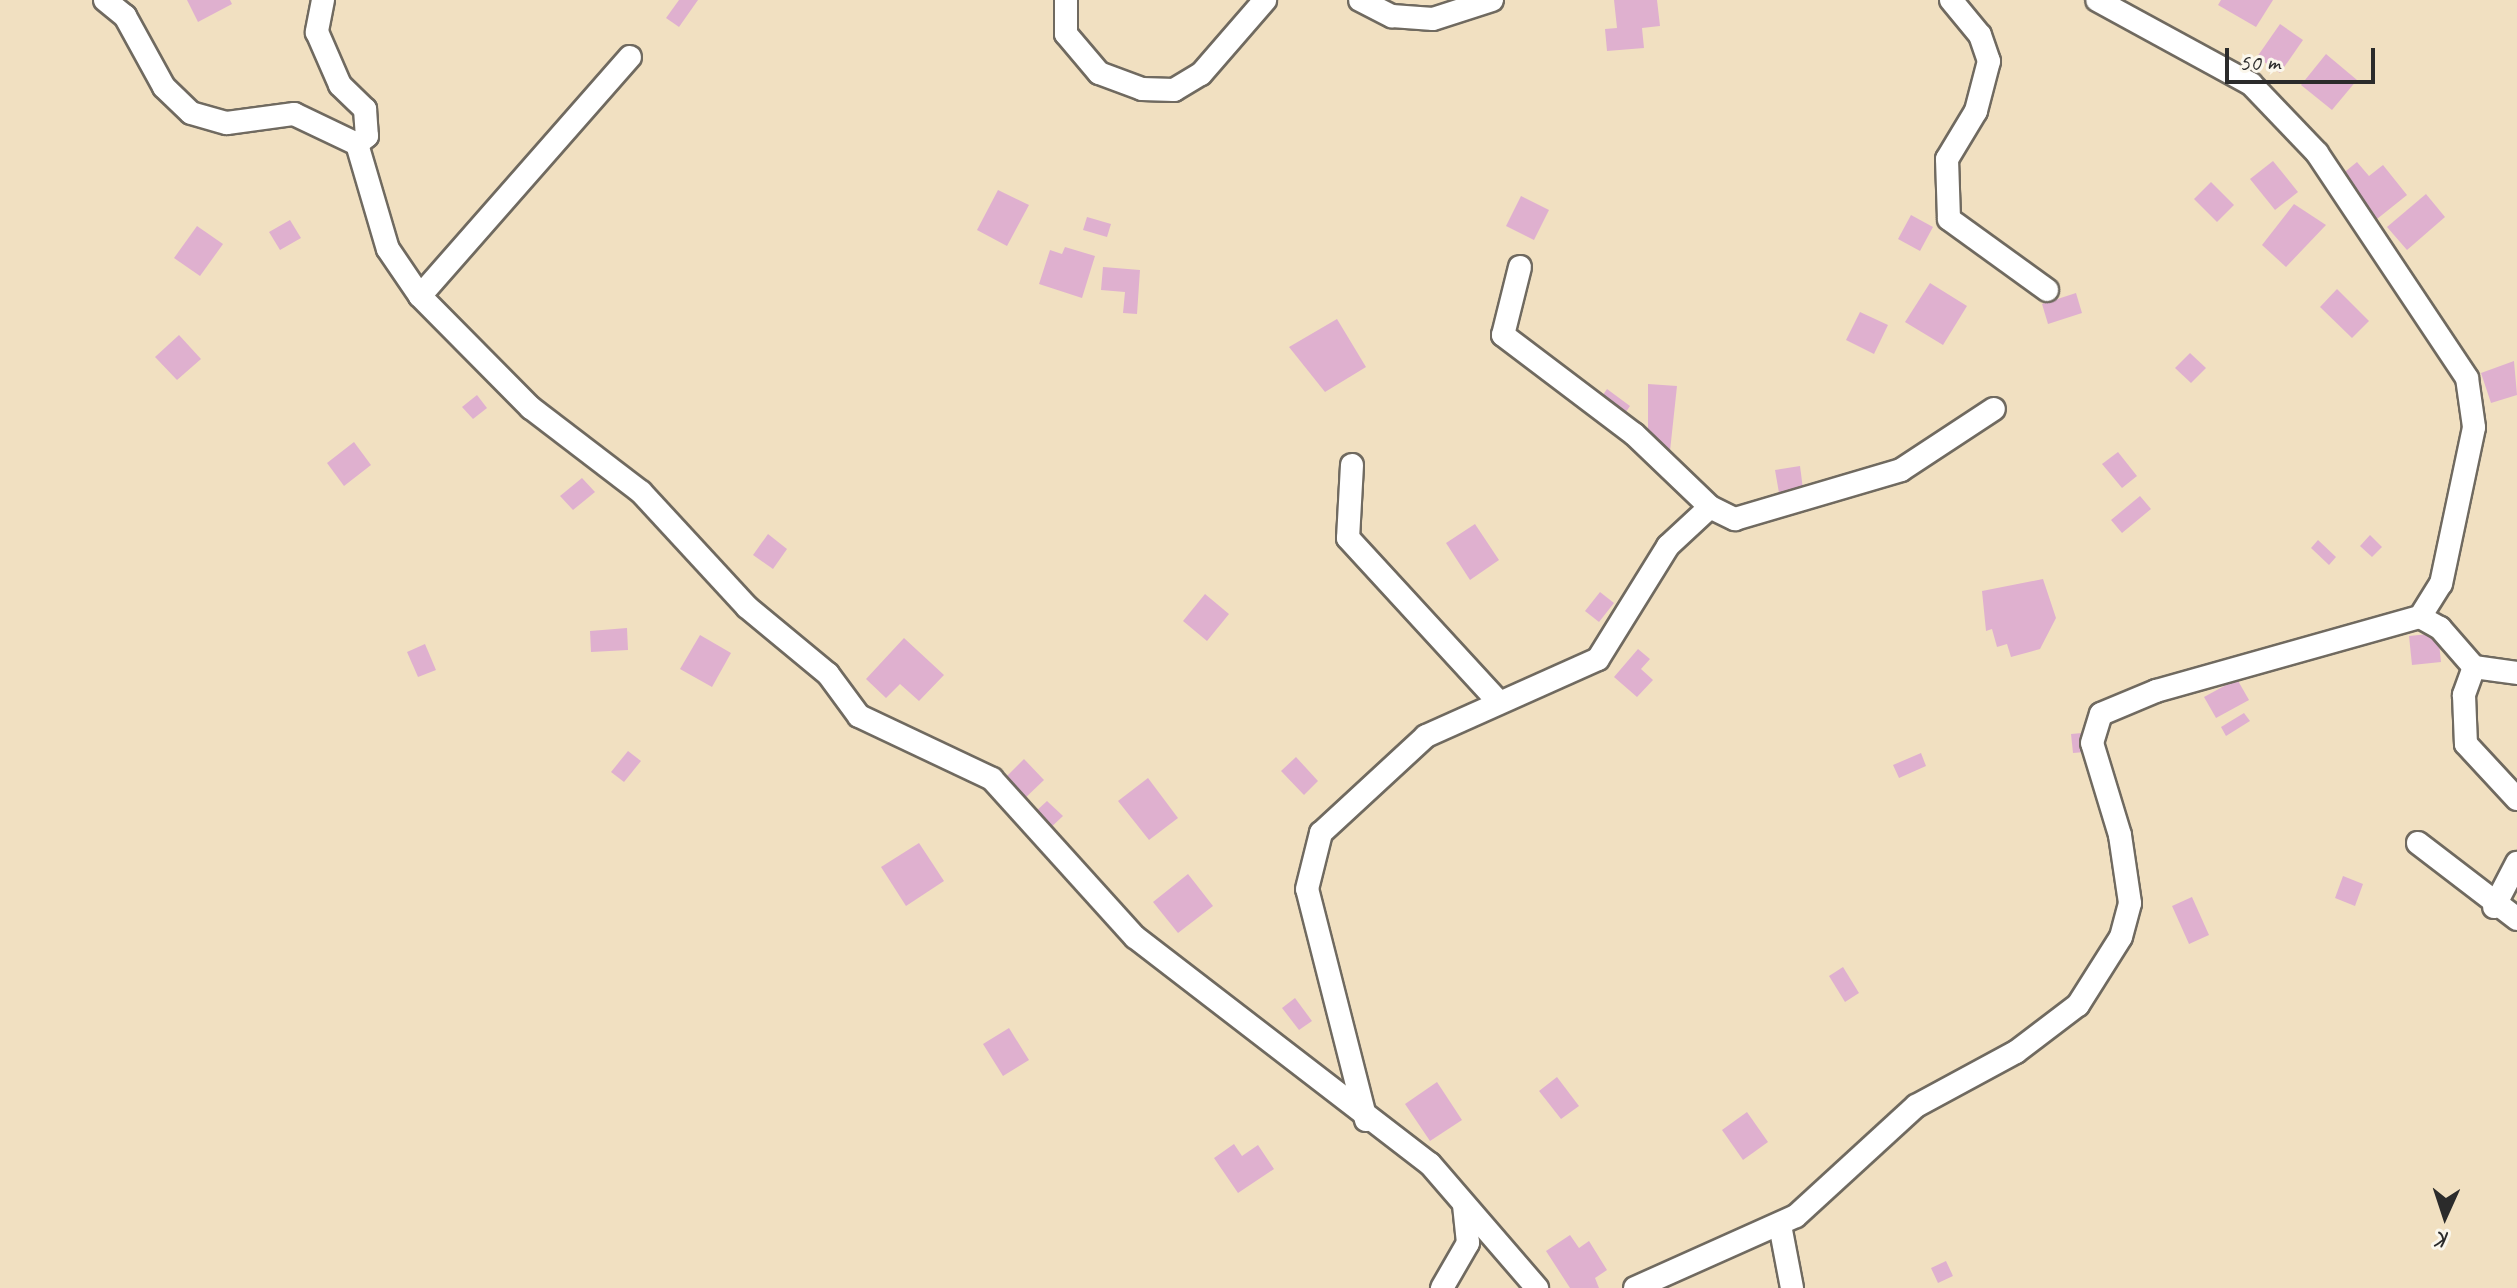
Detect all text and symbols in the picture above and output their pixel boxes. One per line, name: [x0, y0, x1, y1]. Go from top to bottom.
scale bar: [2229, 32, 2379, 82]
text: 50 m: [2239, 47, 2280, 77]
north arrow: [2405, 1176, 2485, 1256]
text: K: [2437, 1226, 2450, 1254]

